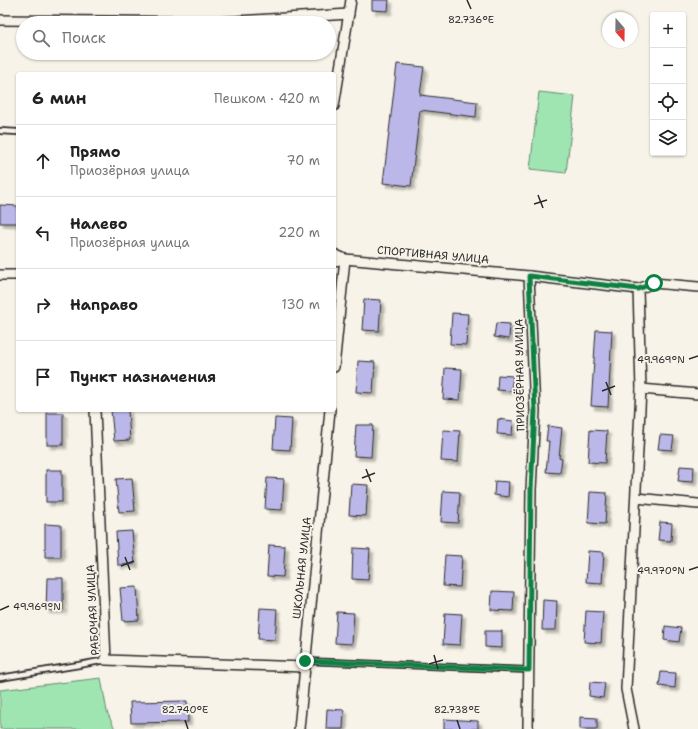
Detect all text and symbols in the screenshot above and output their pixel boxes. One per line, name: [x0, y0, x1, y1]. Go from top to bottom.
north arrow: [602, 12, 638, 48]
map controls: [650, 12, 686, 156]
button: +: [650, 12, 686, 48]
text: 82.736°E: [448, 13, 494, 26]
search box: [16, 16, 336, 60]
icon: search: [30, 27, 52, 49]
text: Поиск: [62, 28, 106, 48]
button: −: [650, 48, 686, 84]
button: locate: [650, 84, 686, 120]
text: 6 мин: [32, 87, 87, 109]
text: Пешком · 420 m: [214, 90, 320, 107]
button: layers: [650, 120, 686, 156]
text: Прямо: [70, 142, 120, 162]
icon: ahead: [32, 150, 54, 172]
text: 70 m: [286, 152, 320, 169]
text: Приозёрная улица: [70, 162, 190, 179]
text: Налево: [70, 214, 128, 234]
icon: left: [32, 222, 54, 244]
text: 220 m: [278, 224, 320, 241]
text: Приозёрная улица: [70, 234, 190, 251]
street label: СПОРТИВНАЯ УЛИЦА: [376, 243, 490, 267]
route start: [645, 274, 663, 292]
icon: right: [32, 294, 54, 316]
text: Направо: [70, 295, 138, 315]
text: 130 m: [282, 296, 320, 313]
street label: ПРИОЗЁРНАЯ УЛИЦА: [512, 319, 528, 431]
text: 49.969°N: [637, 353, 685, 366]
icon: arrive: [32, 366, 54, 388]
text: Пункт назначения: [70, 367, 216, 387]
street label: ШКОЛЬНАЯ УЛИЦА: [289, 516, 315, 620]
street label: РАБОЧАЯ УЛИЦА: [83, 564, 103, 656]
text: 49.970°N: [637, 564, 685, 577]
text: 49.969°N: [13, 600, 61, 613]
route end: [296, 652, 314, 670]
text: 82.740°E: [162, 703, 208, 716]
text: 82.738°E: [434, 703, 480, 716]

